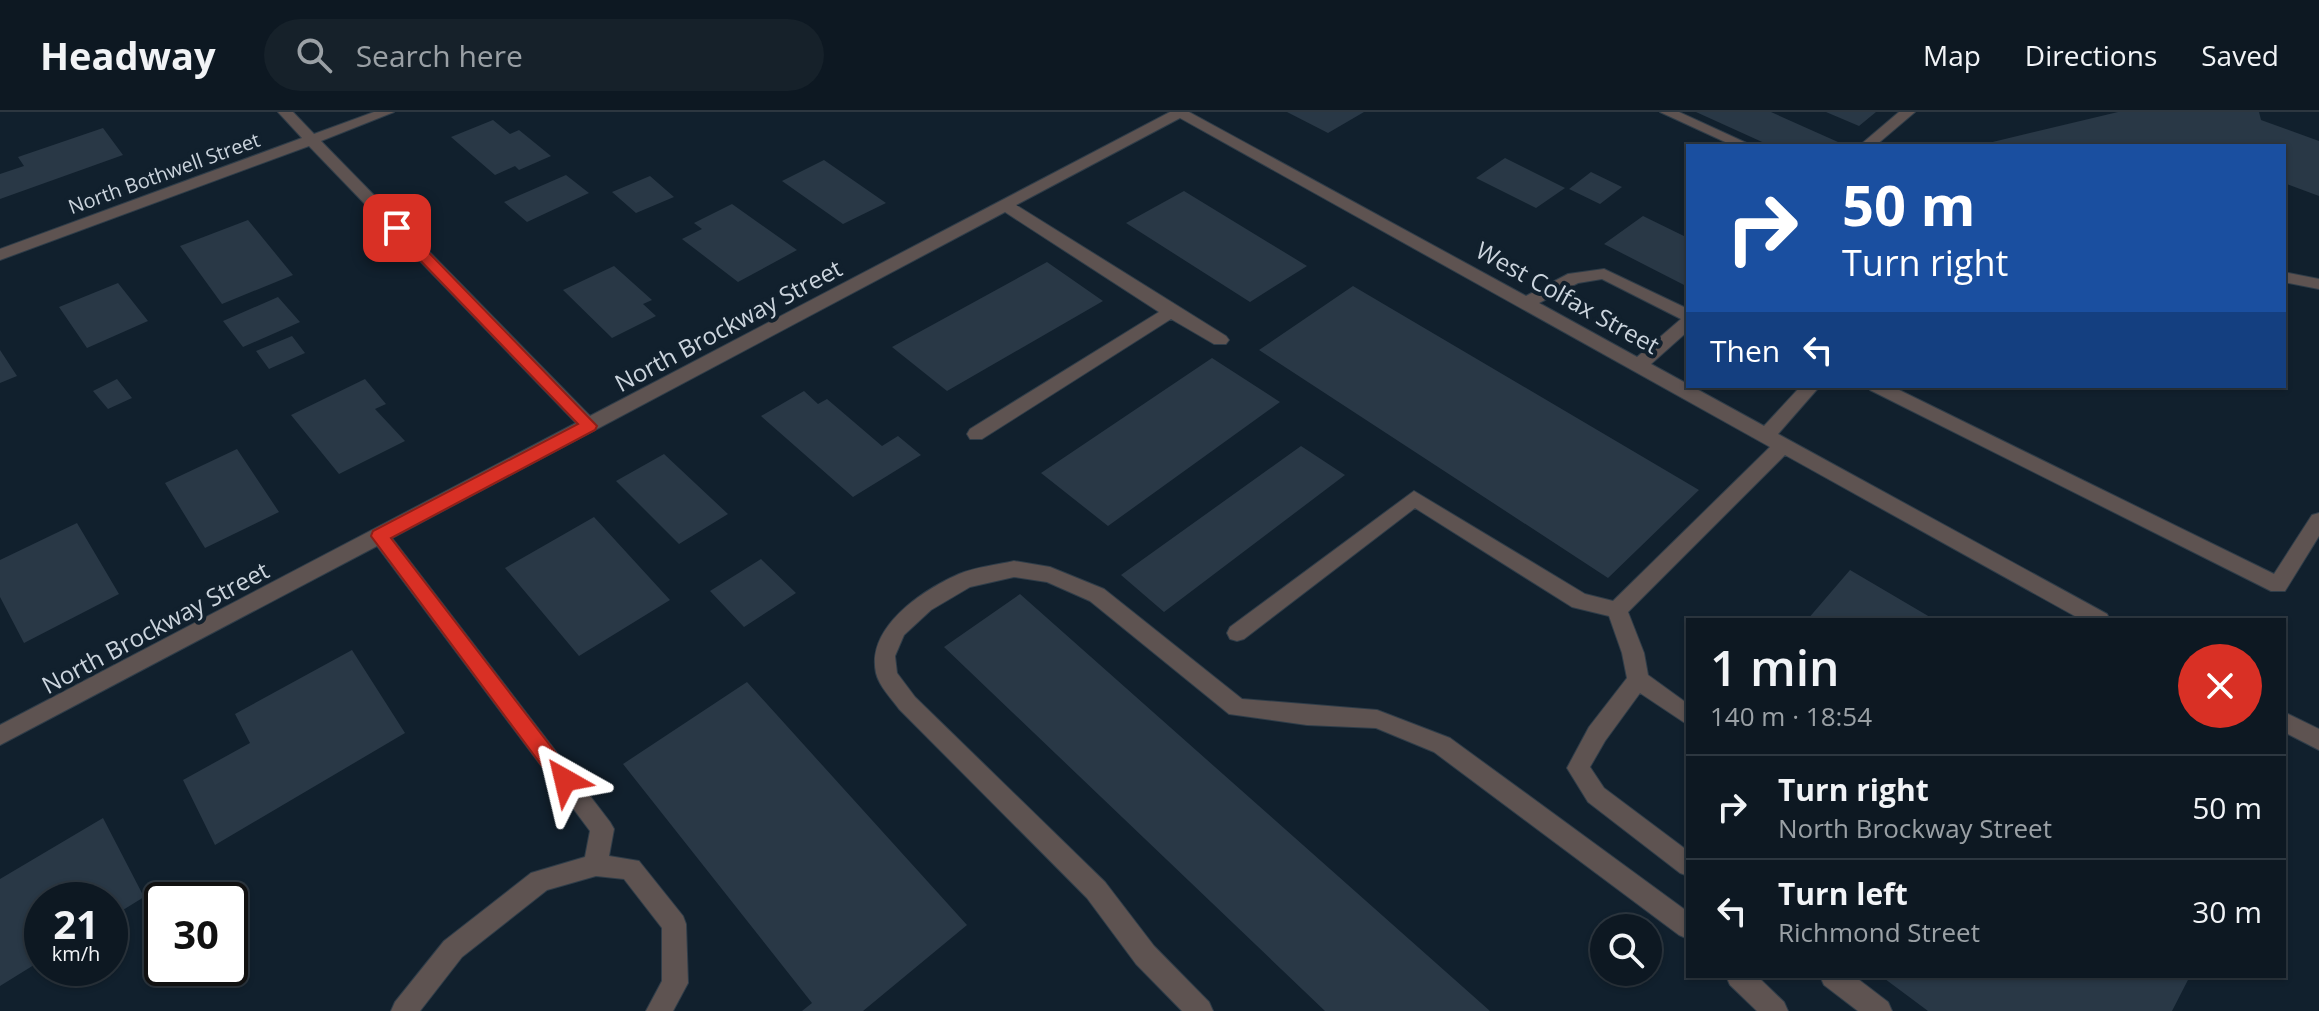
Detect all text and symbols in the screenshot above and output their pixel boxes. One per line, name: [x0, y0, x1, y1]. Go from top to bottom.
search box: [264, 19, 824, 91]
text: Headway: [40, 29, 216, 81]
icon: search: [292, 33, 336, 77]
text: Search here: [356, 35, 523, 76]
text: Map: [1923, 36, 1981, 74]
text: Directions: [2025, 36, 2157, 74]
text: Saved: [2201, 36, 2279, 74]
street label: North Bothwell Street: [64, 126, 264, 220]
text: 50 m: [1842, 166, 1976, 242]
icon: right: [1710, 176, 1814, 280]
pin: [363, 194, 431, 262]
icon: arrive: [375, 206, 419, 250]
street label: West Colfax Street: [1470, 233, 1666, 361]
text: Turn right: [1842, 238, 2008, 287]
street label: North Brockway Street: [609, 251, 847, 399]
icon: left: [1796, 328, 1840, 372]
text: Then: [1710, 330, 1780, 371]
street label: North Brockway Street: [36, 553, 274, 701]
text: 1 min: [1710, 635, 1840, 700]
button: close: [2178, 644, 2262, 728]
text: 140 m · 18:54: [1710, 698, 1872, 734]
position arrow: [523, 738, 607, 822]
text: Turn right: [1778, 769, 1929, 810]
icon: right: [1710, 785, 1754, 829]
text: 50 m: [2192, 787, 2262, 828]
text: North Brockway Street: [1778, 810, 2052, 846]
text: Turn left: [1778, 873, 1908, 914]
speed limit sign: 30: [144, 882, 248, 986]
icon: left: [1710, 889, 1754, 933]
text: 30 m: [2192, 891, 2262, 932]
text: 21: [53, 896, 99, 951]
map controls: [1590, 914, 1662, 986]
button: search: [1590, 914, 1662, 986]
text: Richmond Street: [1778, 914, 1980, 950]
text: km/h: [52, 940, 100, 967]

